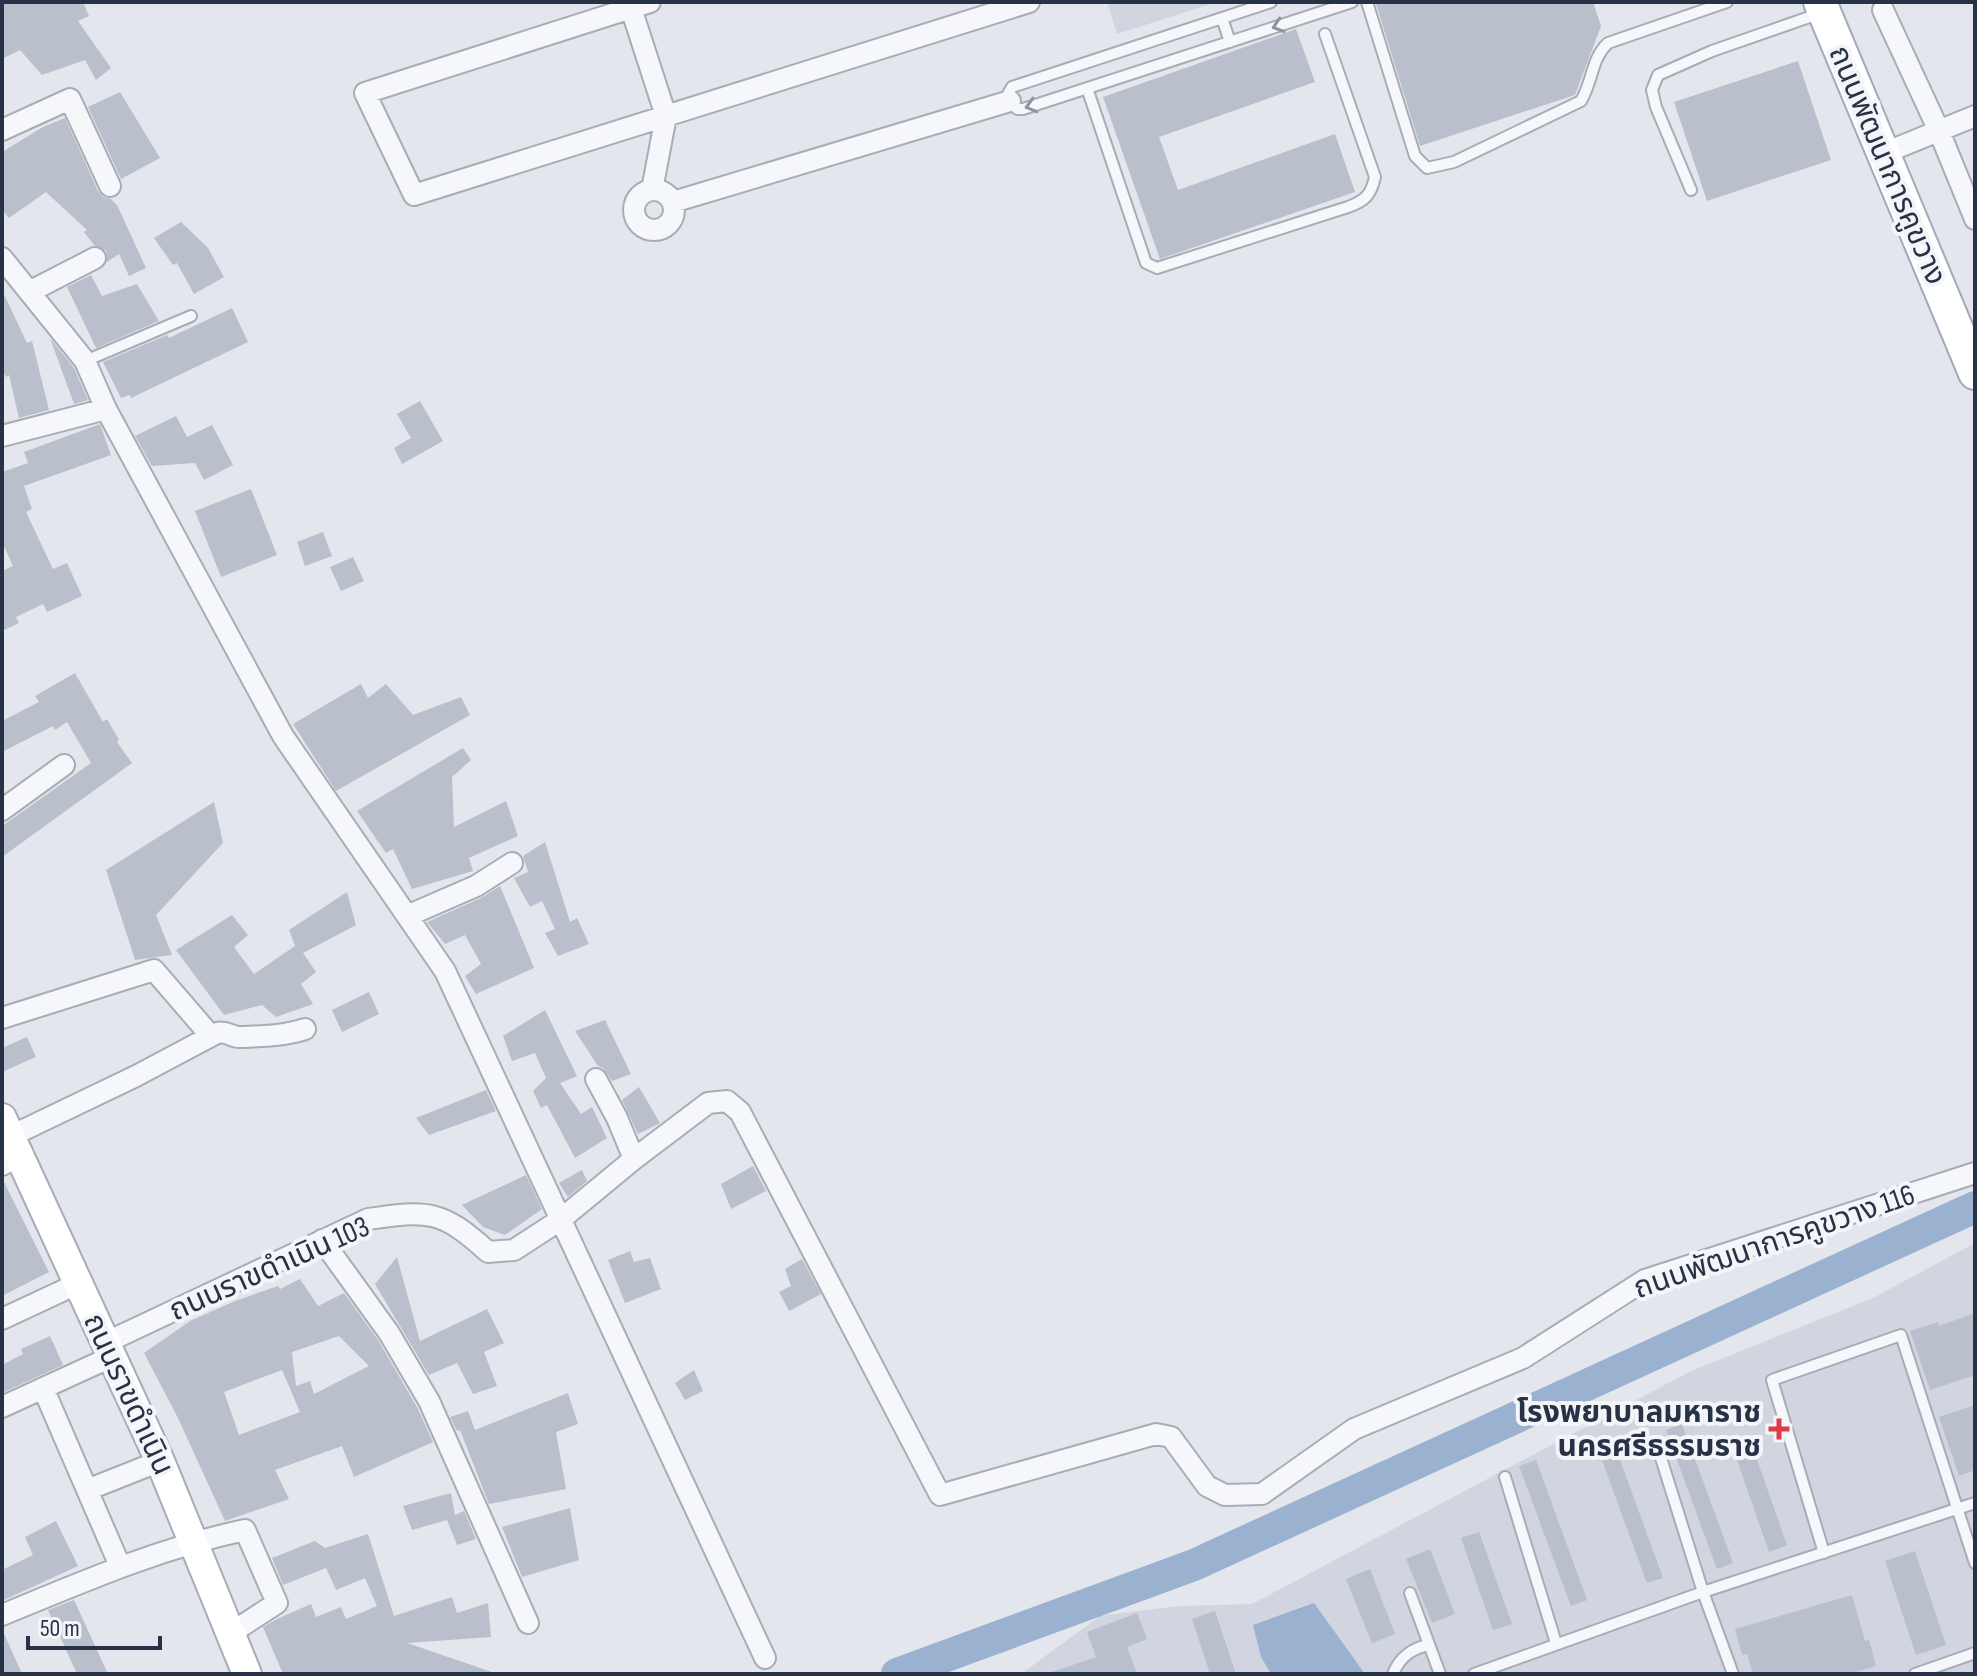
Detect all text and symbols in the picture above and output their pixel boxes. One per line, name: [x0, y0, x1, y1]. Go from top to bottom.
one-way arrow: [1272, 17, 1285, 33]
street label: ถนนพัฒนาการคูขวาง: [1820, 41, 1954, 290]
one-way arrow: [1024, 96, 1038, 113]
street label: ถนนพัฒนาการคูขวาง 116: [1629, 1177, 1920, 1307]
street label: ถนนราขดำเนิน 103: [164, 1209, 375, 1329]
street label: ถนนราขดำเนิน: [75, 1308, 181, 1481]
place label: โรงพยาบาลมหาราช นครศรีธรรมราช: [1517, 1395, 1761, 1465]
marker: โรงพยาบาลมหาราช นครศรีธรรมราช: [1768, 1418, 1790, 1440]
scale bar: [28, 1600, 160, 1650]
text: 50 m: [40, 1614, 80, 1643]

